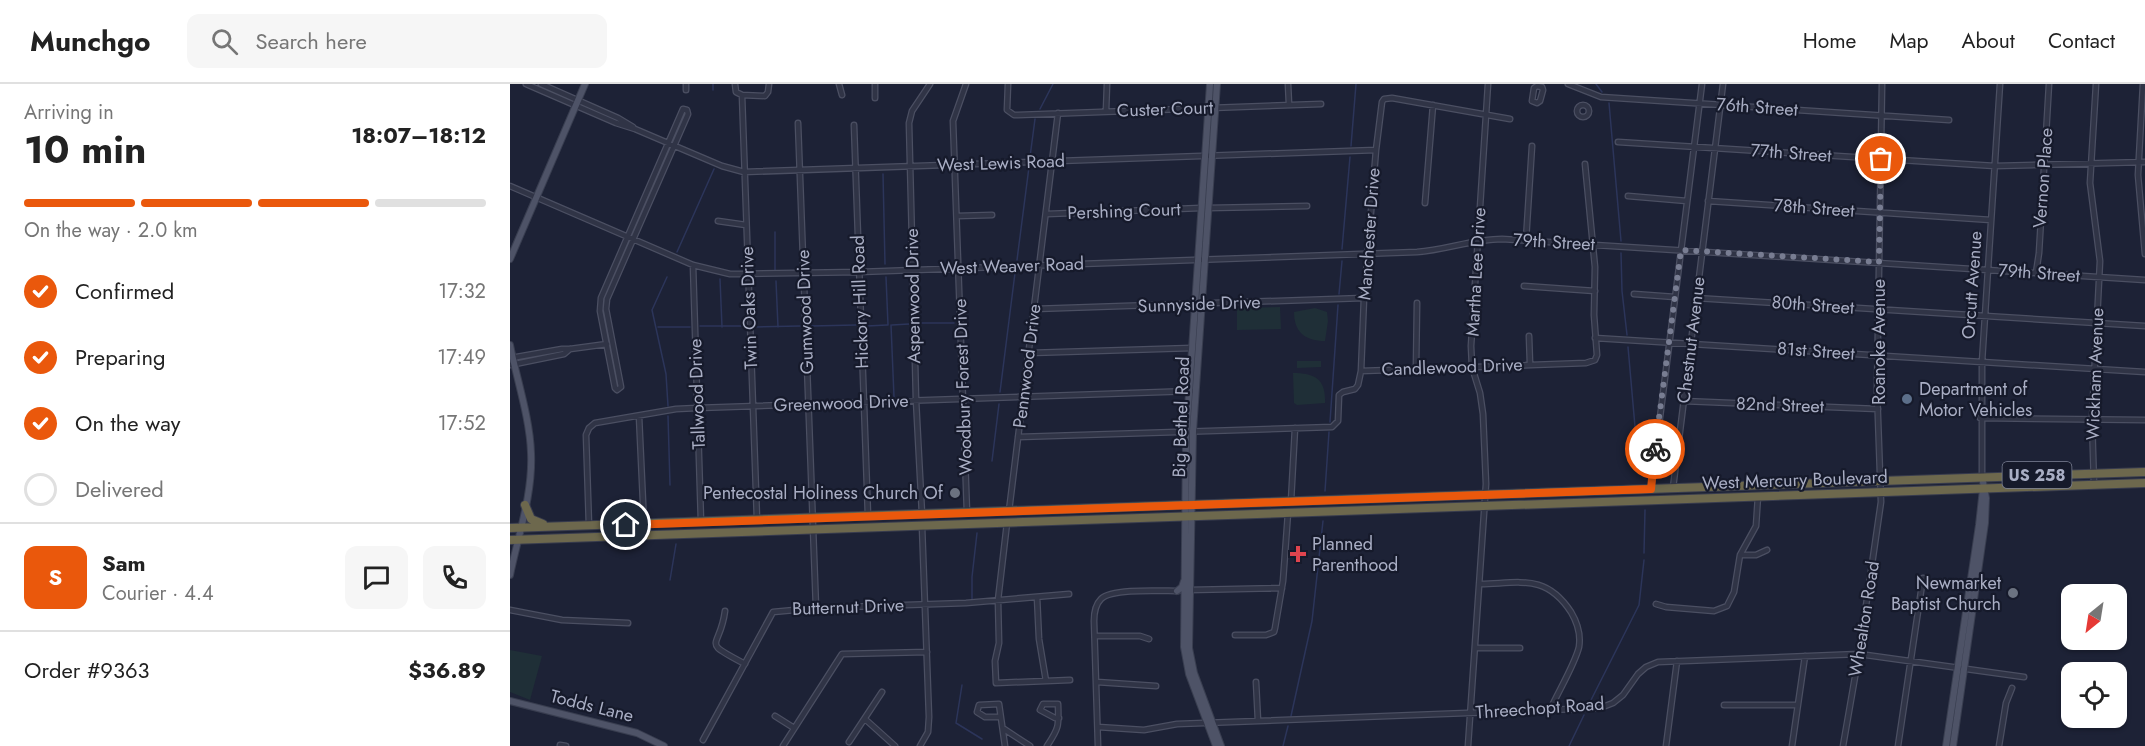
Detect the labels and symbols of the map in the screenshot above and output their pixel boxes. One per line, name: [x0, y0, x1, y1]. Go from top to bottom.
street label: 76th Street: [1715, 91, 1799, 123]
street label: Custer Court: [1116, 94, 1214, 124]
street label: Vernon Place: [2027, 127, 2059, 229]
pin: [1855, 133, 1906, 184]
street label: 77th Street: [1750, 137, 1833, 169]
street label: West Lewis Road: [937, 148, 1065, 178]
street label: Manchester Drive: [1351, 167, 1387, 301]
street label: 78th Street: [1772, 192, 1856, 224]
street label: Pershing Court: [1067, 196, 1182, 226]
street label: Martha Lee Drive: [1460, 207, 1492, 337]
street label: 79th Street: [1512, 227, 1596, 257]
street label: Aspenwood Drive: [899, 228, 927, 364]
street label: Orcutt Avenue: [1955, 230, 1989, 340]
street label: Hickory Hill Road: [845, 235, 875, 369]
street label: Twin Oaks Drive: [734, 246, 764, 370]
street label: Gumwood Drive: [790, 249, 820, 375]
street label: West Weaver Road: [940, 250, 1084, 282]
street label: 79th Street: [1997, 257, 2081, 289]
street label: Chestnut Avenue: [1670, 275, 1712, 405]
street label: Roanoke Avenue: [1866, 279, 1892, 405]
street label: Sunnyside Drive: [1137, 289, 1261, 319]
street label: 80th Street: [1771, 289, 1856, 321]
street label: Woodbury Forest Drive: [947, 298, 979, 476]
street label: Pennwood Drive: [1006, 303, 1048, 429]
street label: Wickham Avenue: [2080, 307, 2110, 441]
street label: 81st Street: [1776, 335, 1856, 367]
street label: Tallwood Drive: [682, 338, 712, 450]
street label: Candlewood Drive: [1381, 352, 1523, 382]
street label: Big Bethel Road: [1166, 356, 1196, 478]
place label: Department of Motor Vehicles: [1919, 376, 2032, 423]
street label: Greenwood Drive: [773, 388, 909, 418]
street label: 82nd Street: [1736, 390, 1825, 420]
marker: Department of Motor Vehicles: [1900, 392, 1914, 406]
courier: [1625, 419, 1685, 479]
road number: US 258: [2002, 462, 2072, 488]
street label: West Mercury Boulevard: [1702, 464, 1888, 496]
place label: Pentecostal Holiness Church Of: [703, 480, 944, 506]
marker: Pentecostal Holiness Church Of: [948, 486, 962, 500]
pin: [600, 499, 651, 550]
place label: Planned Parenthood: [1312, 531, 1398, 578]
marker: Planned Parenthood: [1289, 545, 1307, 563]
street label: Whealton Road: [1842, 559, 1886, 679]
place label: Newmarket Baptist Church: [1891, 570, 2002, 617]
north arrow: [2061, 584, 2127, 650]
marker: Newmarket Baptist Church: [2006, 586, 2020, 600]
street label: Butternut Drive: [791, 592, 905, 622]
street label: Todds Lane: [548, 683, 636, 729]
street label: Threechopt Road: [1475, 691, 1605, 725]

